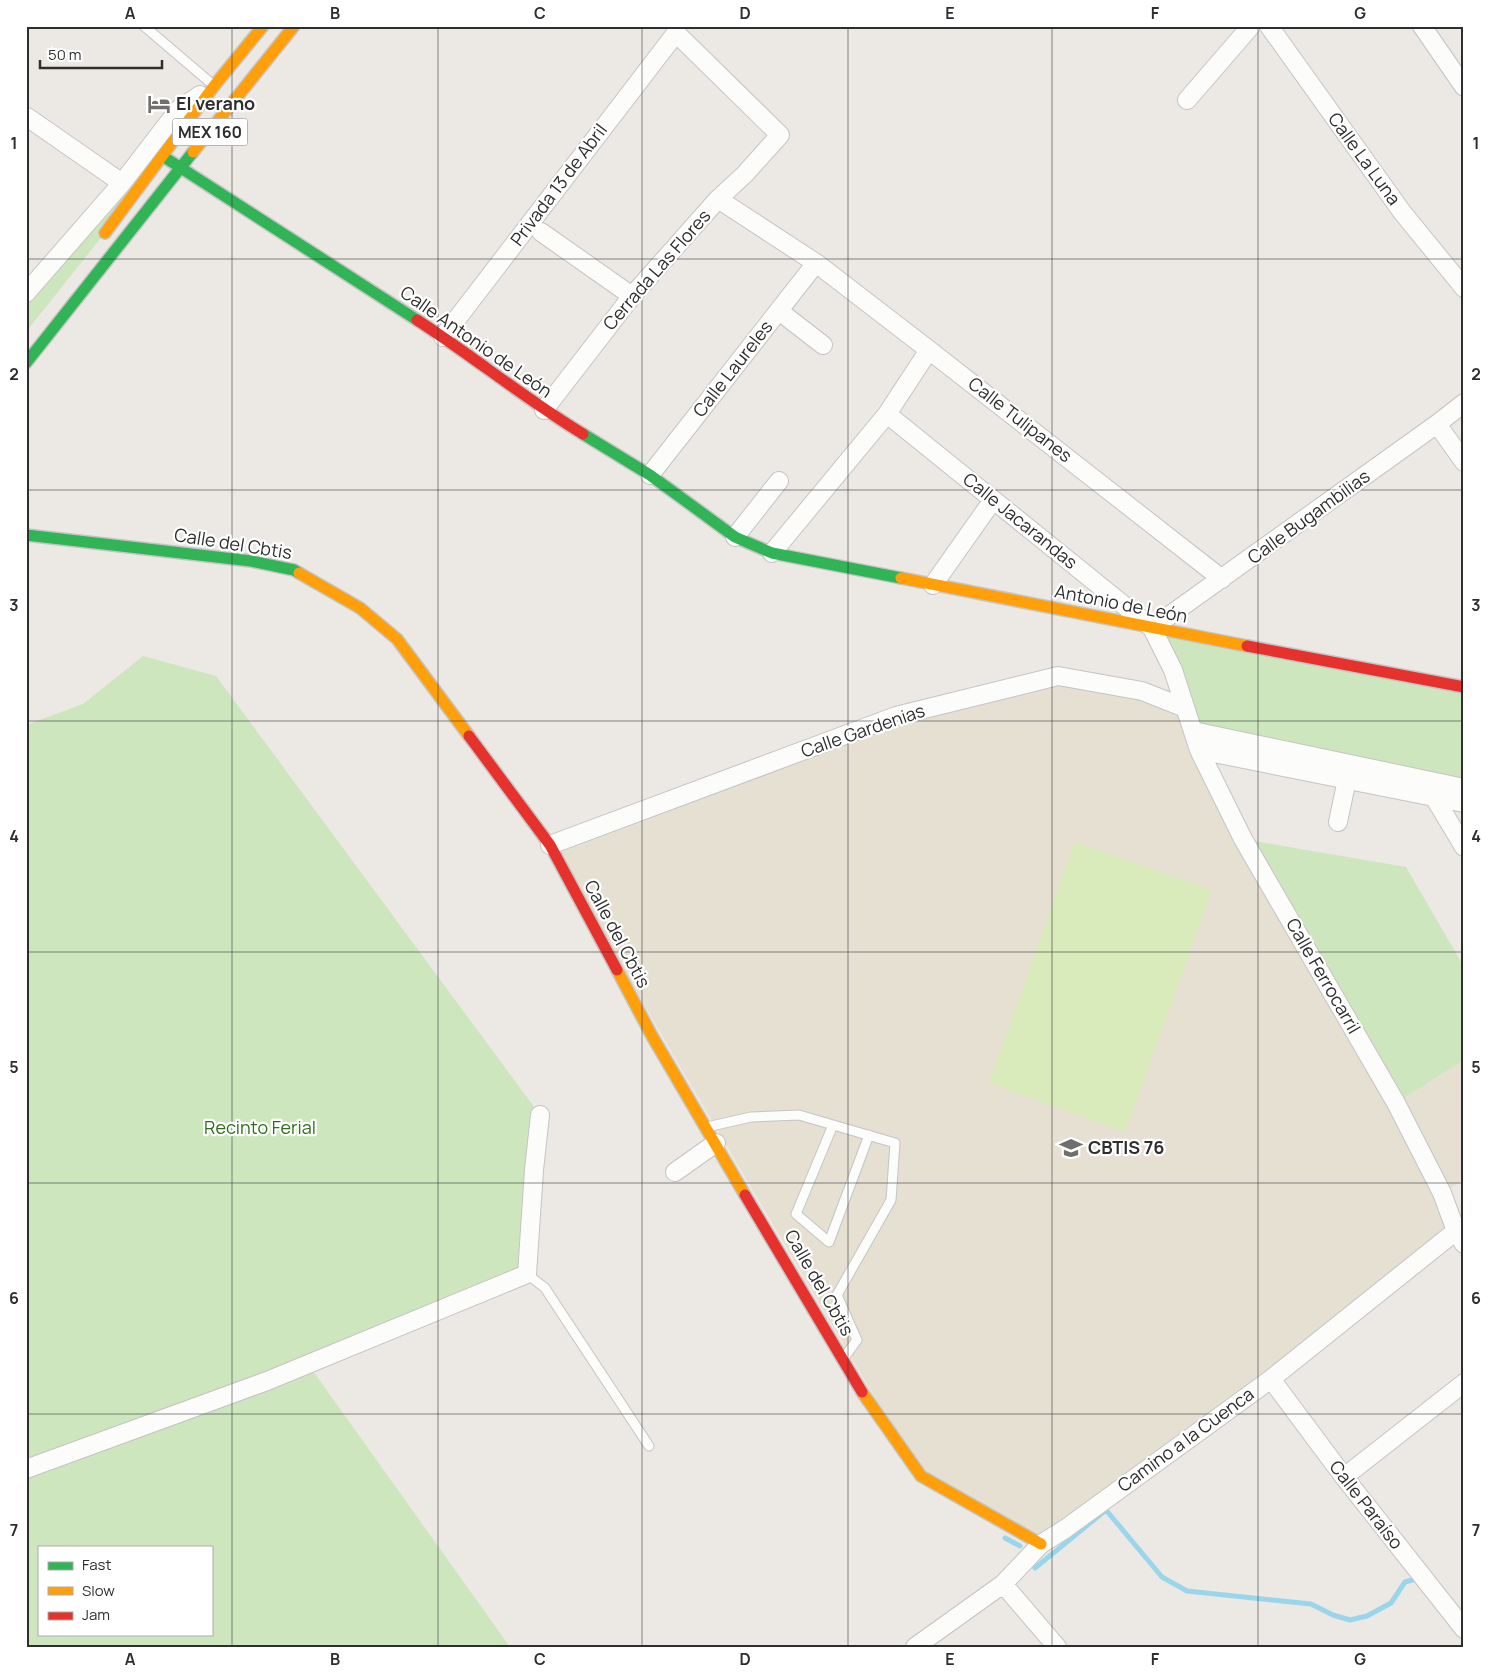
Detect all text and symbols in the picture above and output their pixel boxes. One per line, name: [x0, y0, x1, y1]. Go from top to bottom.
text: A: [125, 2, 136, 24]
text: B: [330, 2, 340, 24]
text: C: [534, 2, 546, 24]
text: D: [739, 2, 751, 24]
text: E: [945, 2, 955, 24]
text: F: [1151, 2, 1160, 24]
text: G: [1354, 2, 1366, 24]
scale bar: [40, 38, 162, 70]
text: 50 m: [48, 44, 82, 65]
hotel icon: El verano: [146, 91, 172, 117]
place label: El verano: [176, 91, 255, 115]
street label: Calle La Luna: [1323, 107, 1406, 209]
road number: MEX 160: [172, 118, 248, 146]
street label: Privada 13 de Abril: [504, 119, 612, 250]
text: 1: [10, 132, 18, 154]
text: 1: [1472, 132, 1480, 154]
street label: Cerrada Las Flores: [597, 204, 715, 335]
street label: Calle Antonio de León: [396, 280, 557, 403]
street label: Calle Laureles: [687, 315, 777, 422]
text: 2: [9, 363, 19, 385]
text: 2: [1471, 363, 1481, 385]
street label: Calle Tulipanes: [964, 371, 1077, 467]
street label: Calle Bugambilias: [1242, 464, 1374, 569]
street label: Calle Jacarandas: [958, 467, 1083, 574]
street label: Calle del Cbtis: [173, 522, 294, 564]
street label: Antonio de León: [1053, 578, 1190, 628]
text: 3: [9, 594, 19, 616]
text: 3: [1471, 594, 1481, 616]
street label: Calle Gardenias: [797, 698, 928, 763]
text: 4: [9, 825, 19, 847]
text: 4: [1471, 825, 1481, 847]
street label: Calle del Cbtis: [579, 875, 656, 992]
street label: Calle Ferrocarril: [1281, 913, 1367, 1038]
text: 5: [9, 1056, 19, 1078]
text: 5: [1471, 1056, 1481, 1078]
park label: Recinto Ferial: [204, 1115, 316, 1139]
school or university icon: CBTIS 76: [1058, 1135, 1084, 1161]
place label: CBTIS 76: [1088, 1135, 1164, 1159]
street label: Calle del Cbtis: [780, 1225, 860, 1340]
text: 6: [9, 1287, 19, 1309]
text: 6: [1471, 1287, 1481, 1309]
street label: Camino a la Cuenca: [1112, 1382, 1258, 1497]
street label: Calle Paraíso: [1325, 1455, 1409, 1554]
text: 7: [10, 1519, 18, 1541]
text: 7: [1472, 1519, 1480, 1541]
legend: [38, 1546, 212, 1636]
text: Fast: [82, 1554, 111, 1575]
text: Slow: [82, 1580, 115, 1601]
text: Jam: [82, 1604, 110, 1625]
text: A: [125, 1648, 136, 1670]
text: B: [330, 1648, 340, 1670]
text: C: [534, 1648, 546, 1670]
text: D: [739, 1648, 751, 1670]
text: E: [945, 1648, 955, 1670]
text: F: [1151, 1648, 1160, 1670]
text: G: [1354, 1648, 1366, 1670]

